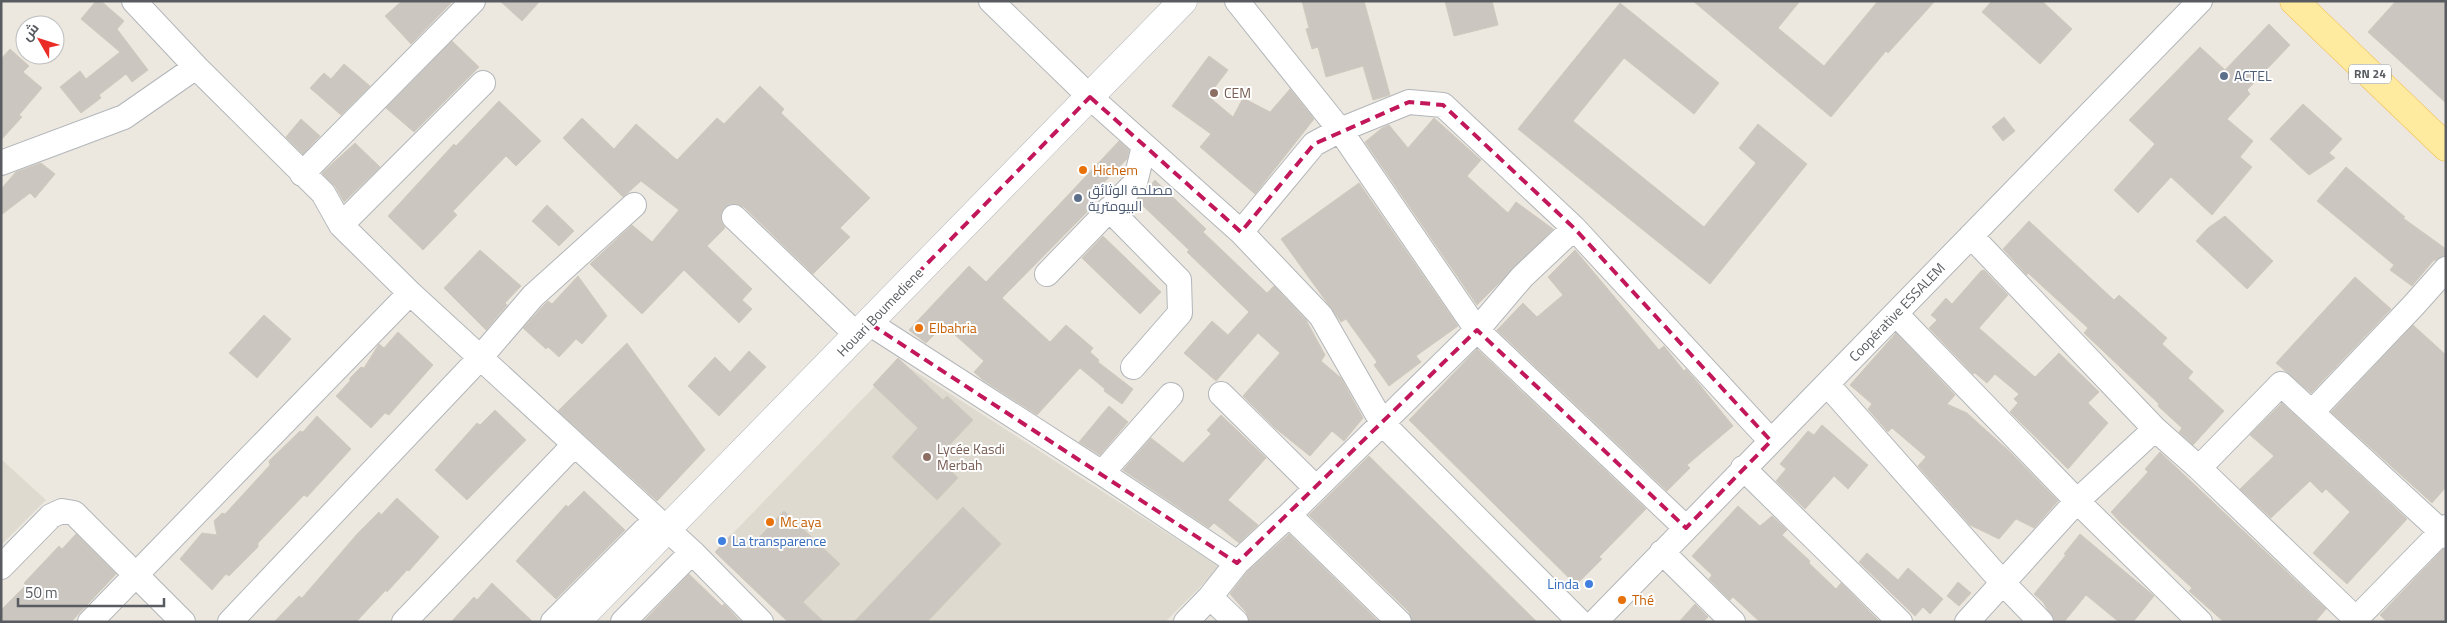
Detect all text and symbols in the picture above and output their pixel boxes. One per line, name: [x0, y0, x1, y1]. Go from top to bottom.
north arrow: [15, 15, 65, 65]
text: ش: [16, 18, 43, 45]
road number: RN 24: [2349, 64, 2391, 84]
place label: ACTEL: [2234, 65, 2272, 86]
marker: ACTEL: [2218, 70, 2230, 82]
place label: CEM: [1224, 82, 1251, 103]
marker: CEM: [1208, 87, 1220, 99]
place label: Hichem: [1093, 159, 1138, 180]
marker: Hichem: [1077, 164, 1089, 176]
place label: مصلحة الوثائق البيومترية: [1088, 179, 1173, 216]
marker: مصلحة الوثائق البيومترية: [1072, 192, 1084, 204]
street label: Coopérative ESSALEM: [1844, 257, 1950, 366]
street label: Houari Boumediene: [832, 262, 928, 361]
place label: Elbahria: [929, 317, 977, 338]
marker: Elbahria: [913, 322, 925, 334]
place label: Lycée Kasdi Merbah: [937, 438, 1005, 475]
marker: Lycée Kasdi Merbah: [921, 451, 933, 463]
place label: Mc aya: [780, 511, 821, 532]
marker: Mc aya: [764, 516, 776, 528]
place label: La transparence: [732, 530, 826, 551]
marker: La transparence: [716, 535, 728, 547]
place label: Linda: [1547, 573, 1579, 594]
scale bar: [18, 576, 164, 608]
marker: Linda: [1583, 578, 1595, 590]
text: 50 m: [25, 581, 58, 604]
place label: Thé: [1632, 589, 1654, 610]
marker: Thé: [1616, 594, 1628, 606]

